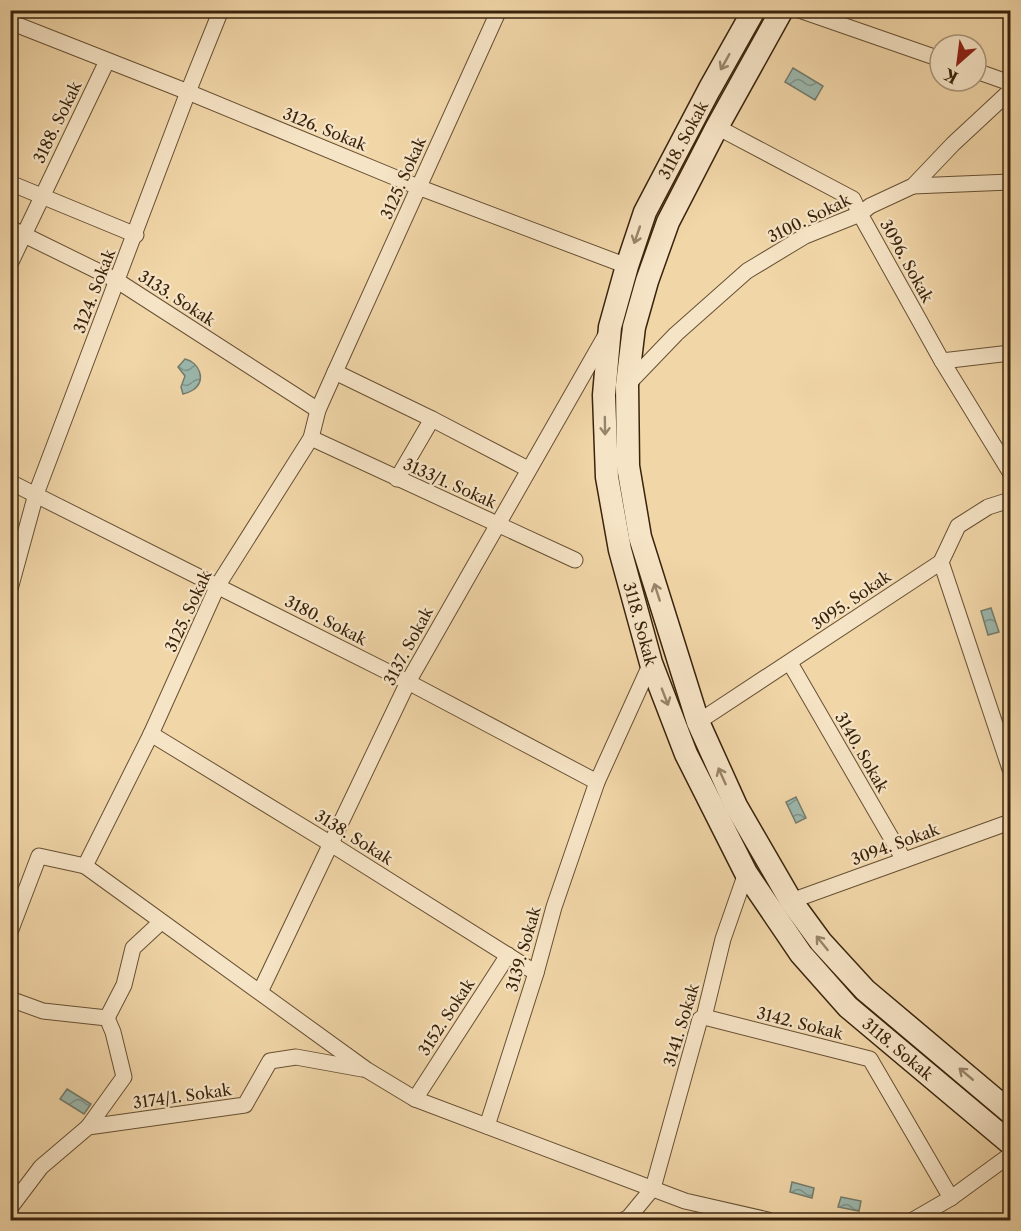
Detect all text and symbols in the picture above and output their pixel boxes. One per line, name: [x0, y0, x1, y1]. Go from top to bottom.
north arrow: [928, 33, 988, 93]
one-way arrow: [719, 52, 730, 70]
text: K: [940, 64, 961, 88]
street label: 3188. Sokak: [29, 77, 86, 166]
street label: 3118. Sokak: [654, 97, 712, 183]
street label: 3126. Sokak: [280, 103, 370, 155]
street label: 3125. Sokak: [376, 133, 430, 222]
street label: 3100. Sokak: [764, 189, 854, 247]
street label: 3096. Sokak: [876, 216, 938, 307]
one-way arrow: [631, 225, 642, 244]
street label: 3124. Sokak: [69, 245, 119, 336]
street label: 3133. Sokak: [135, 266, 220, 331]
one-way arrow: [600, 416, 611, 436]
street label: 3133/1. Sokak: [400, 454, 500, 513]
street label: 3125. Sokak: [160, 566, 216, 655]
street label: 3095. Sokak: [807, 566, 895, 634]
street label: 3118. Sokak: [619, 580, 662, 669]
one-way arrow: [651, 583, 662, 602]
street label: 3180. Sokak: [282, 591, 371, 650]
street label: 3137. Sokak: [379, 603, 437, 689]
one-way arrow: [660, 687, 671, 706]
street label: 3140. Sokak: [831, 708, 893, 796]
one-way arrow: [716, 767, 728, 785]
street label: 3138. Sokak: [311, 805, 397, 869]
street label: 3094. Sokak: [848, 819, 942, 869]
street label: 3139. Sokak: [501, 904, 545, 994]
one-way arrow: [815, 936, 829, 951]
street label: 3152. Sokak: [414, 974, 479, 1059]
street label: 3141. Sokak: [659, 980, 703, 1069]
street label: 3142. Sokak: [755, 1003, 846, 1044]
street label: 3118. Sokak: [858, 1013, 938, 1085]
one-way arrow: [958, 1068, 974, 1081]
street label: 3174/1. Sokak: [132, 1079, 233, 1113]

